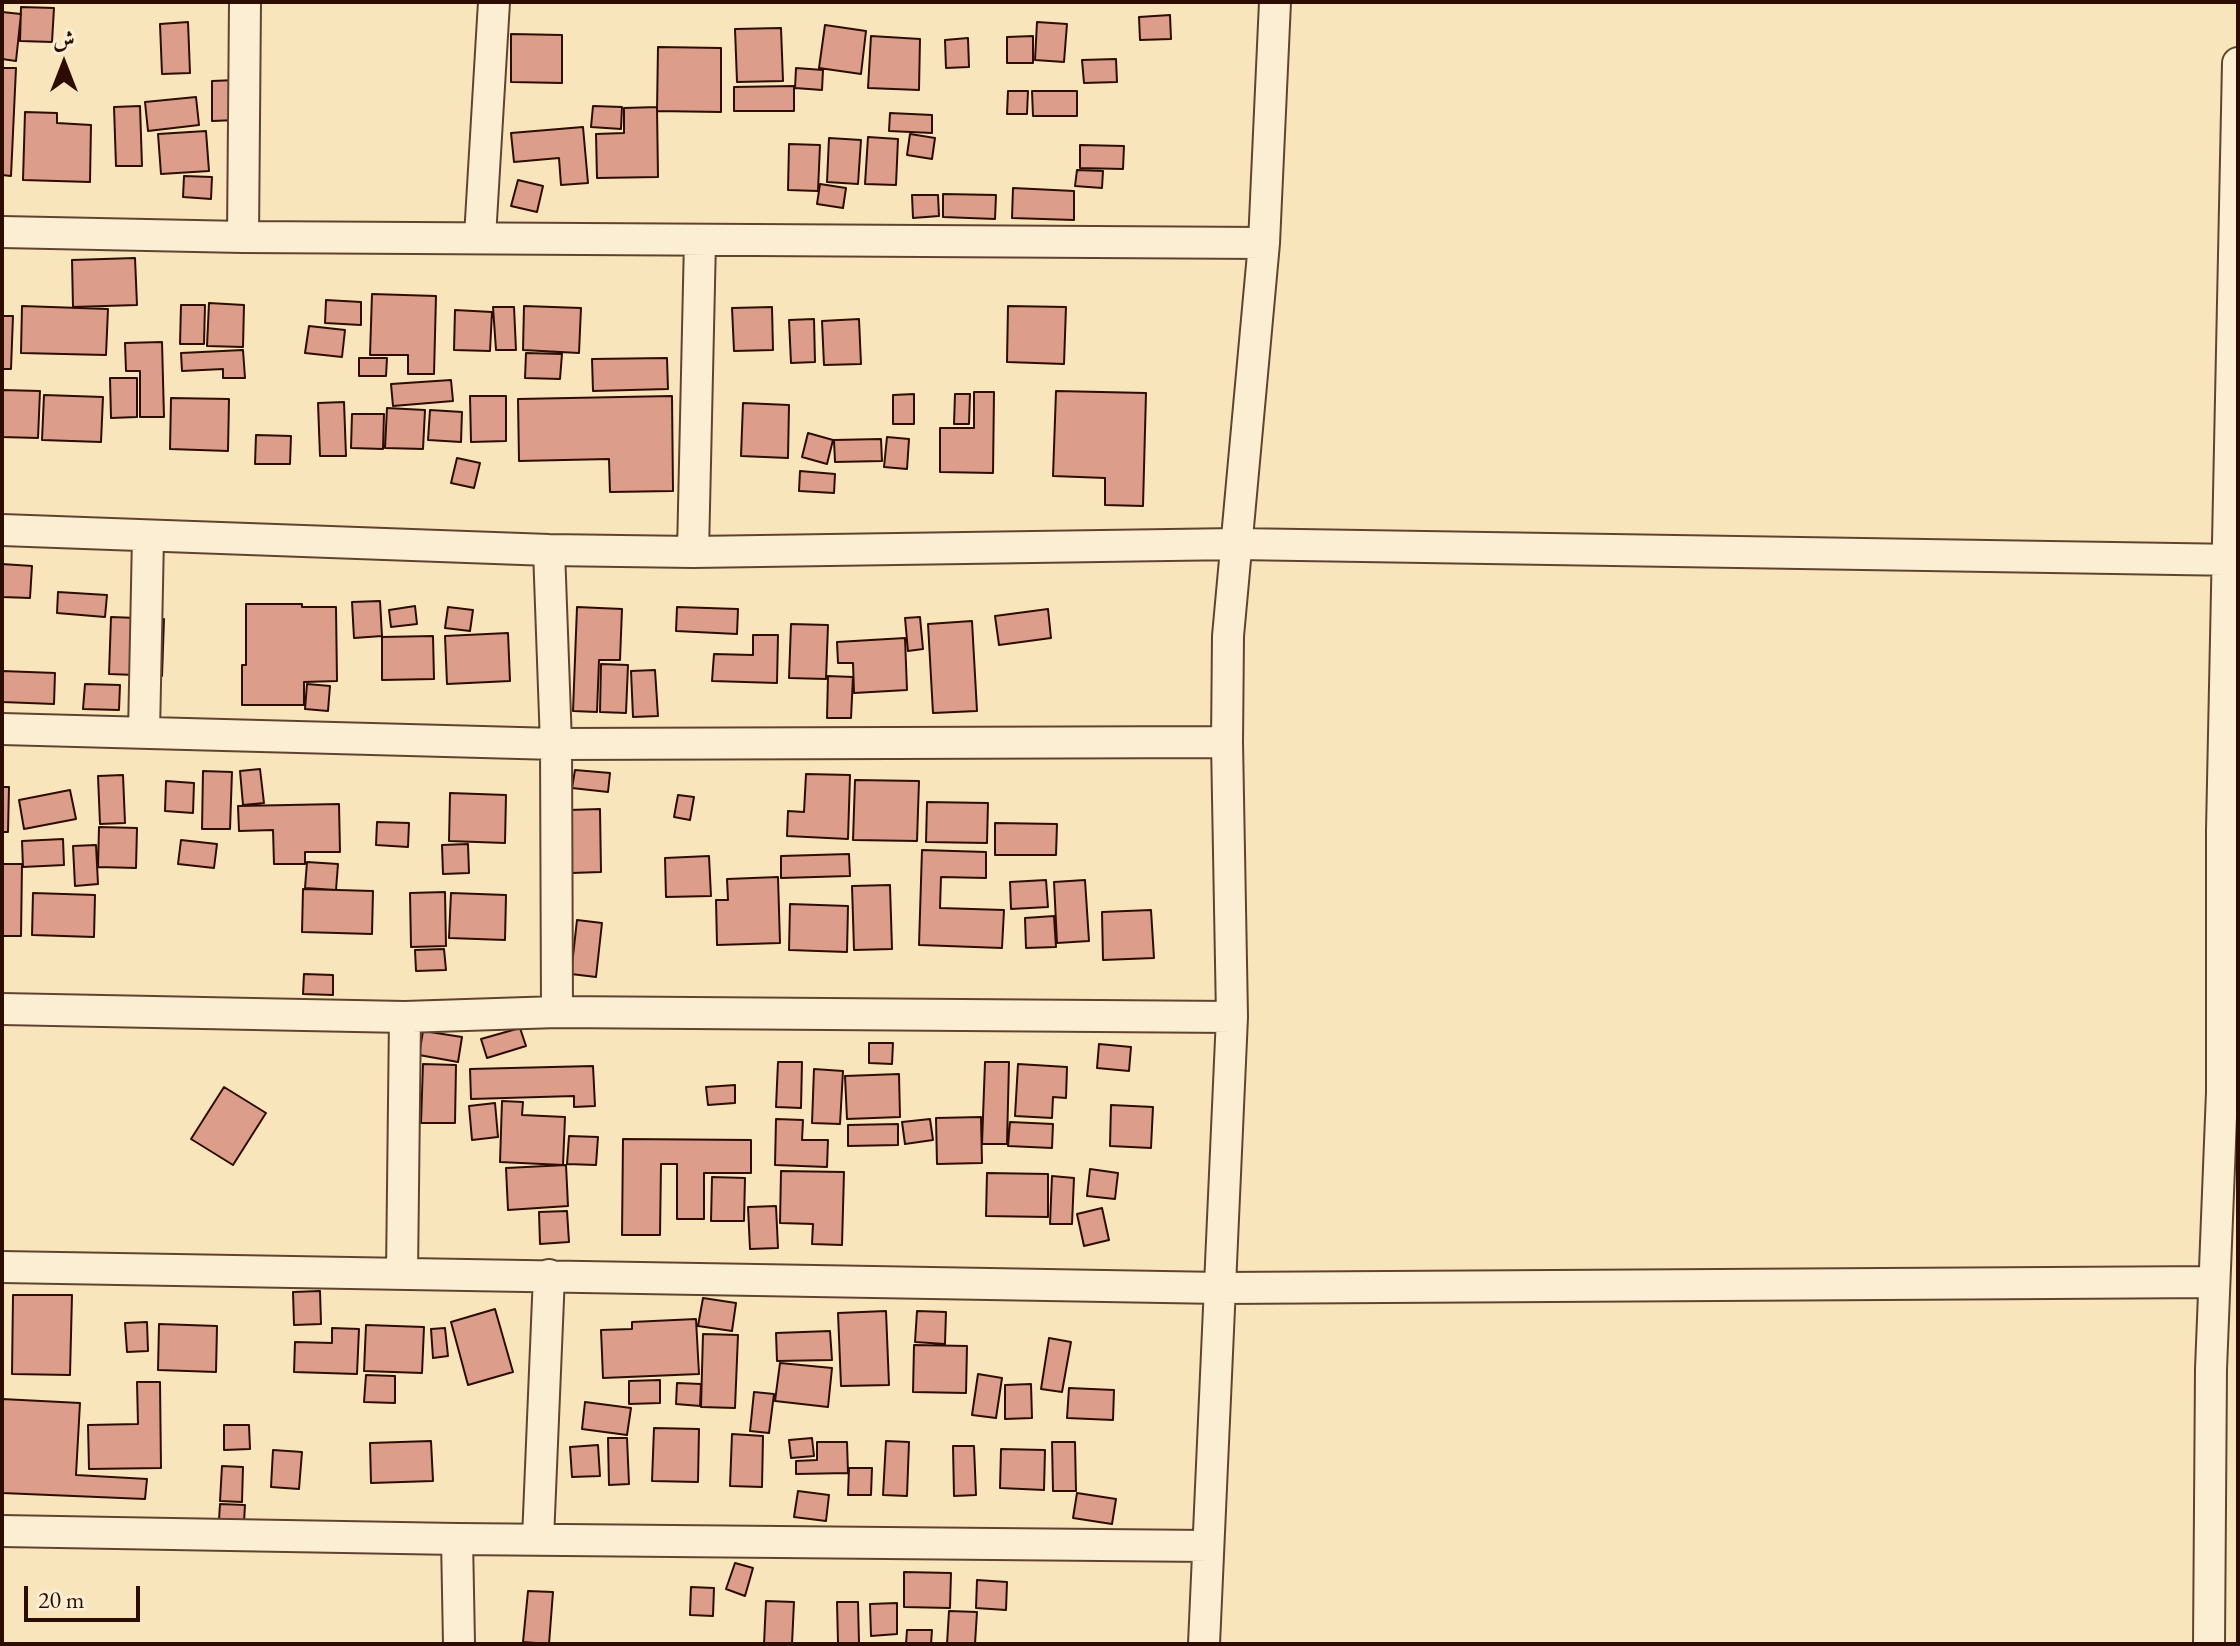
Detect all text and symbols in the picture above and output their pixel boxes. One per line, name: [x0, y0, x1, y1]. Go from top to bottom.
north arrow: [24, 24, 104, 104]
text: ش: [53, 25, 75, 54]
scale bar: [28, 1570, 144, 1620]
text: 20 m: [38, 1584, 85, 1615]

